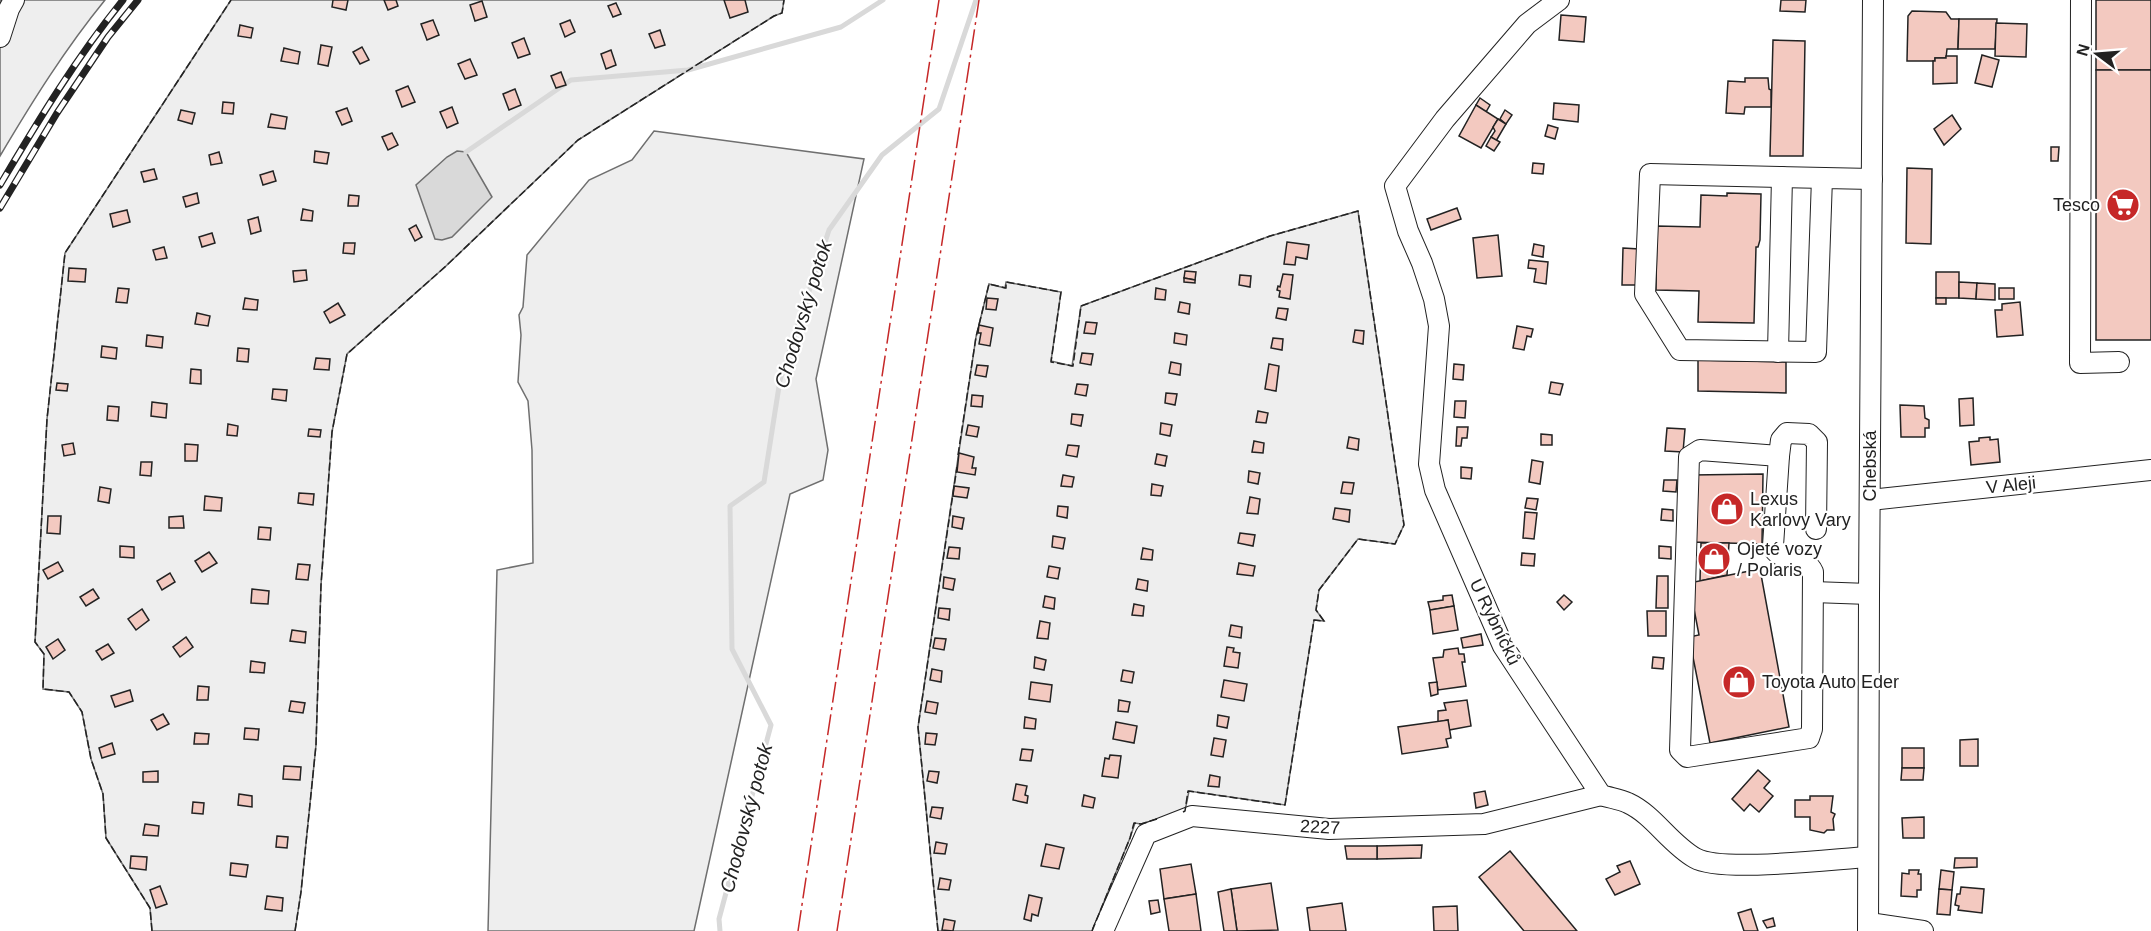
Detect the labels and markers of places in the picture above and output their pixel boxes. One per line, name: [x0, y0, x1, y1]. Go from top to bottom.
supermarket icon: Tesco: [2105, 187, 2141, 223]
place label: Tesco: [2053, 195, 2100, 215]
place label: Lexus Karlovy Vary: [1750, 489, 1851, 530]
shop icon: Lexus Karlovy Vary: [1709, 491, 1745, 527]
place label: Ojeté vozy / Polaris: [1737, 539, 1822, 580]
shop icon: Ojeté vozy / Polaris: [1696, 541, 1732, 577]
shop icon: Toyota Auto Eder: [1721, 664, 1757, 700]
place label: Toyota Auto Eder: [1762, 672, 1899, 692]

